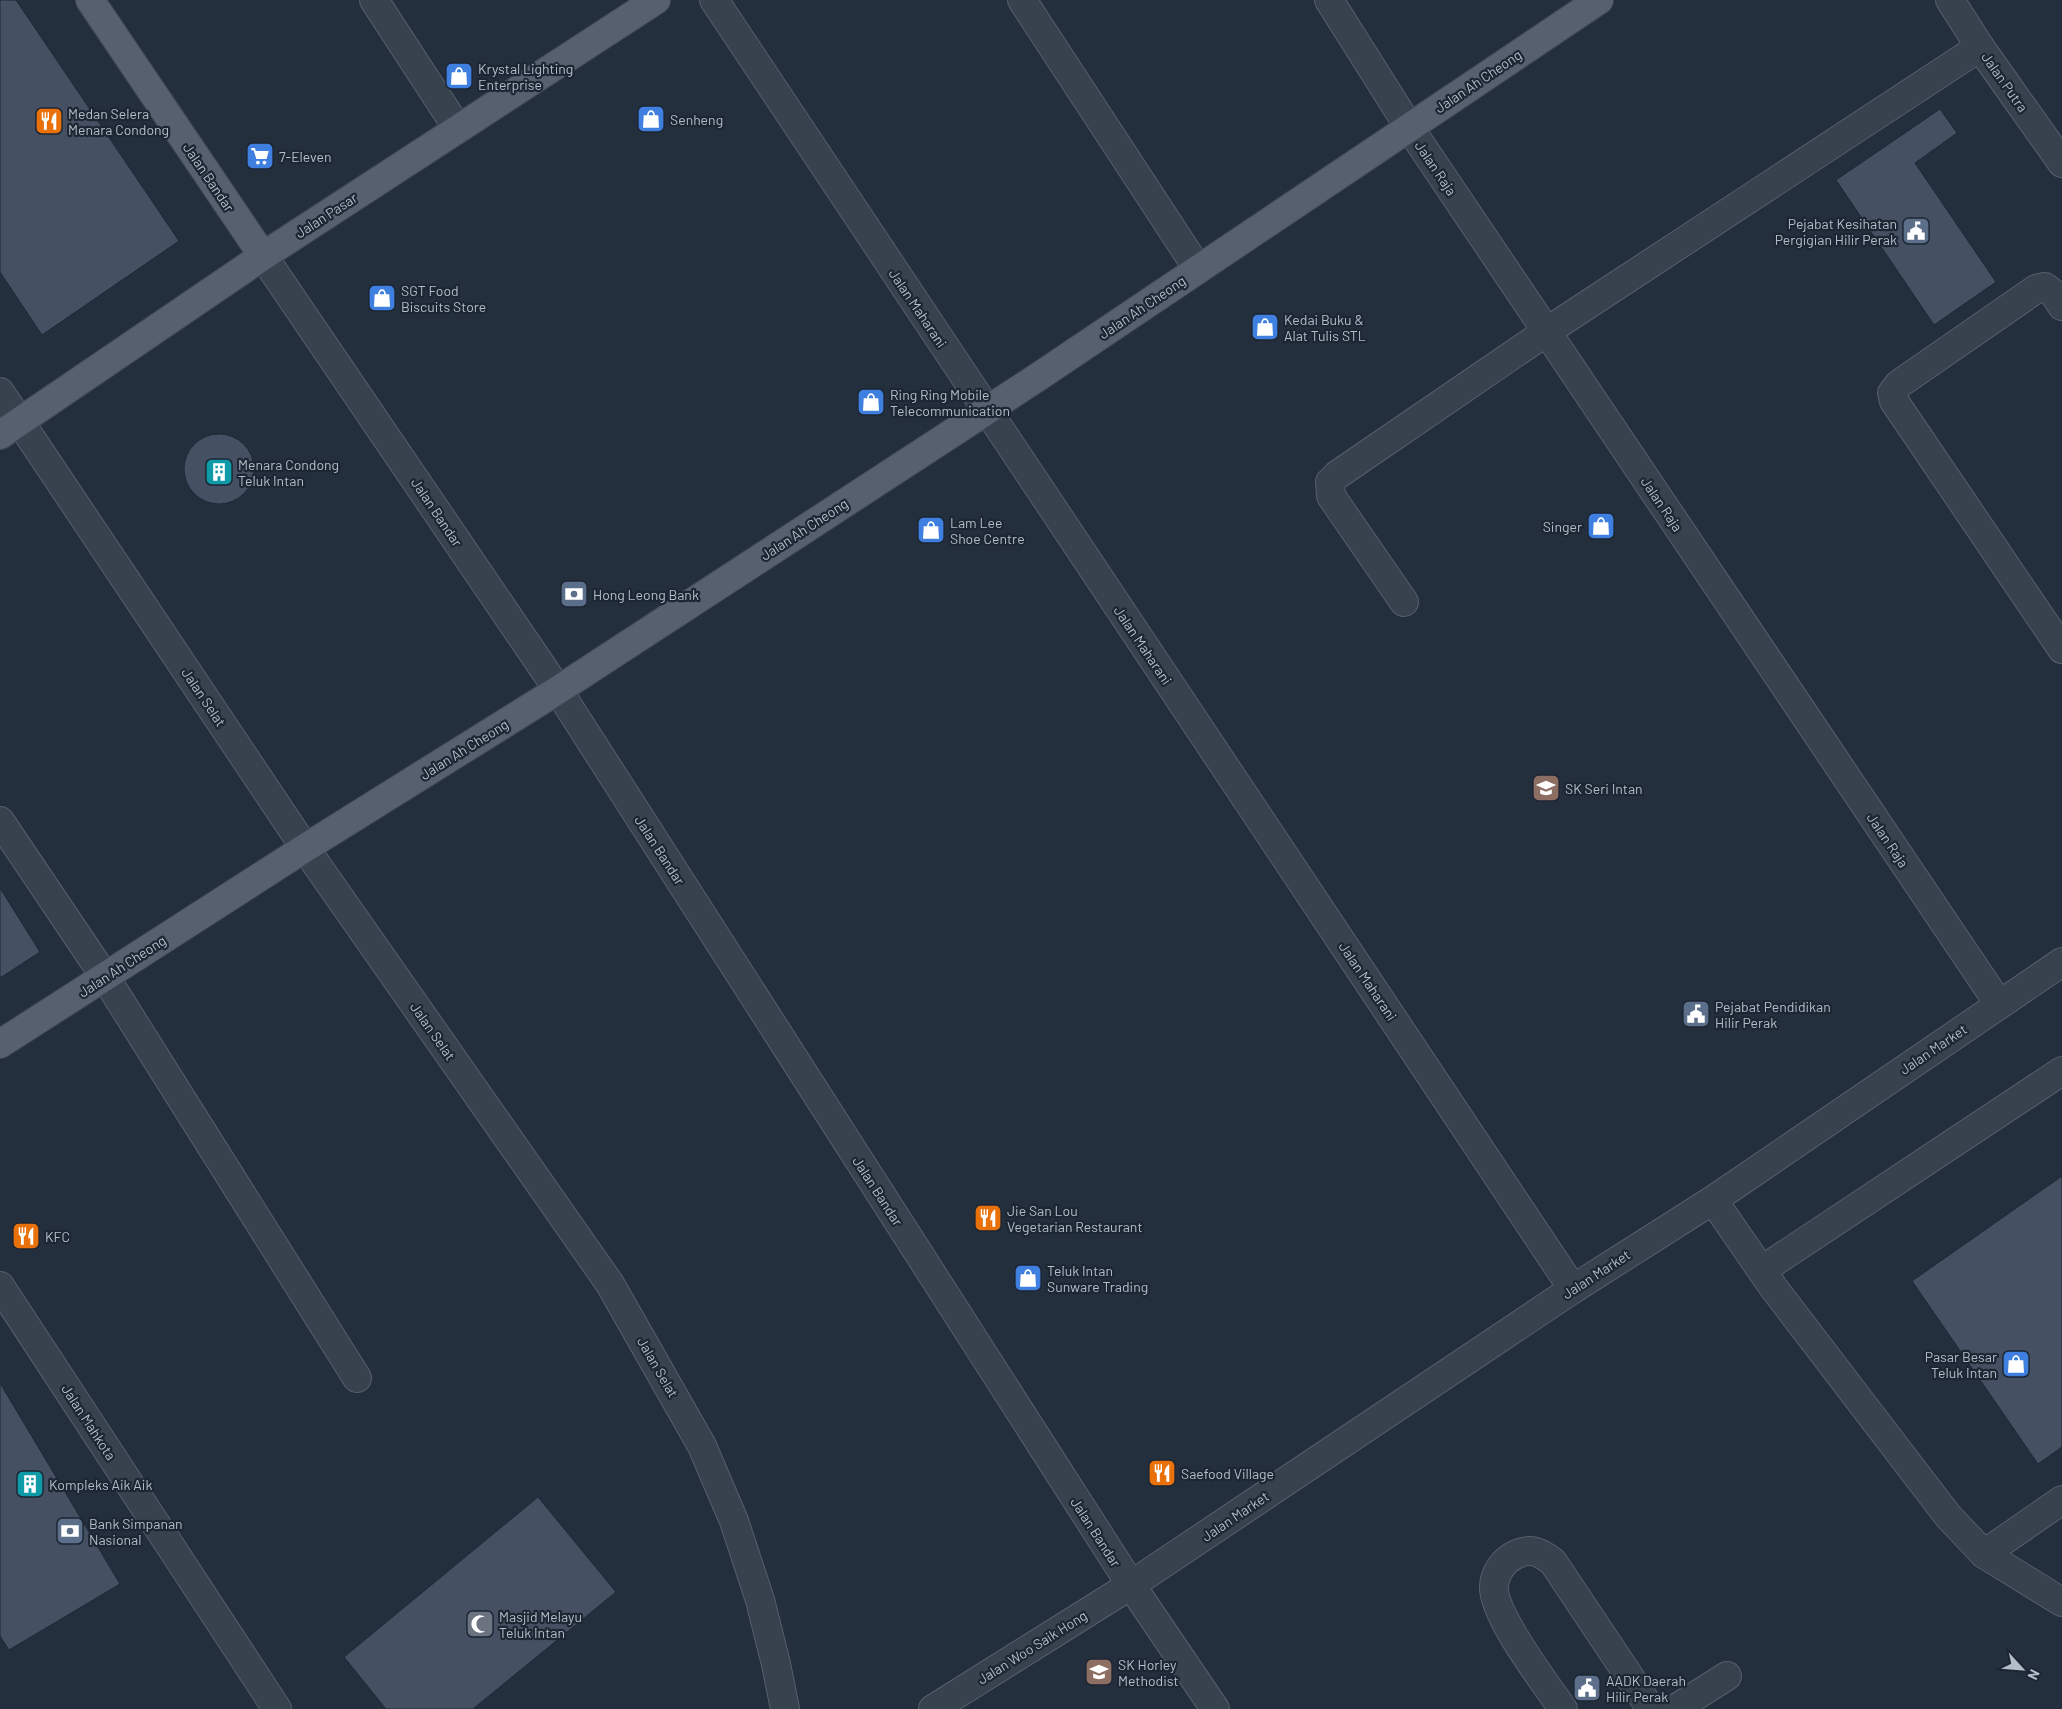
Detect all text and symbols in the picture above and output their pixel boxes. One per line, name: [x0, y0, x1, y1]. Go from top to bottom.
street label: Jalan Ah Cheong: [1431, 46, 1525, 116]
street label: Jalan Putra: [1978, 49, 2032, 115]
place label: Krystal Lighting Enterprise: [478, 60, 573, 93]
shop icon: Krystal Lighting Enterprise: [444, 61, 474, 91]
shop icon: Senheng: [636, 104, 666, 134]
place label: Medan Selera Menara Condong: [68, 105, 169, 138]
restaurant icon: Medan Selera Menara Condong: [34, 106, 64, 136]
place label: Senheng: [670, 111, 723, 128]
street label: Jalan Raja: [1412, 137, 1460, 199]
street label: Jalan Bandar: [180, 139, 238, 215]
supermarket icon: 7-Eleven: [245, 141, 275, 171]
place label: 7-Eleven: [279, 148, 332, 165]
street label: Jalan Pasar: [292, 189, 360, 241]
place label: Pejabat Kesihatan Pergigian Hilir Perak: [1775, 215, 1897, 248]
public building icon: Pejabat Kesihatan Pergigian Hilir Perak: [1901, 216, 1931, 246]
street label: Jalan Maharani: [885, 265, 951, 351]
street label: Jalan Ah Cheong: [1095, 272, 1189, 342]
place label: SGT Food Biscuits Store: [401, 282, 486, 315]
shop icon: SGT Food Biscuits Store: [367, 283, 397, 313]
place label: Kedai Buku & Alat Tulis STL: [1284, 311, 1366, 344]
shop icon: Kedai Buku & Alat Tulis STL: [1250, 312, 1280, 342]
place label: Ring Ring Mobile Telecommunication: [890, 386, 1010, 419]
shop icon: Ring Ring Mobile Telecommunication: [856, 387, 886, 417]
place label: Menara Condong Teluk Intan: [238, 456, 339, 489]
building icon: Menara Condong Teluk Intan: [204, 457, 234, 487]
street label: Jalan Raja: [1638, 473, 1686, 535]
street label: Jalan Bandar: [408, 474, 466, 550]
street label: Jalan Ah Cheong: [757, 494, 851, 564]
shop icon: Singer: [1586, 511, 1616, 541]
place label: Lam Lee Shoe Centre: [950, 514, 1025, 547]
shop icon: Lam Lee Shoe Centre: [916, 515, 946, 545]
place label: Singer: [1543, 518, 1582, 535]
bank icon: Hong Leong Bank: [559, 579, 589, 609]
place label: Hong Leong Bank: [593, 586, 699, 603]
street label: Jalan Maharani: [1110, 602, 1176, 688]
street label: Jalan Selat: [178, 664, 230, 730]
street label: Jalan Ah Cheong: [417, 715, 511, 783]
school or university icon: SK Seri Intan: [1531, 773, 1561, 803]
place label: SK Seri Intan: [1565, 780, 1643, 797]
street label: Jalan Raja: [1864, 809, 1912, 871]
street label: Jalan Bandar: [631, 812, 689, 888]
street label: Jalan Ah Cheong: [75, 931, 169, 1001]
street label: Jalan Maharani: [1335, 938, 1401, 1024]
place label: Pejabat Pendidikan Hilir Perak: [1715, 998, 1831, 1031]
street label: Jalan Selat: [407, 999, 459, 1063]
public building icon: Pejabat Pendidikan Hilir Perak: [1681, 999, 1711, 1029]
street label: Jalan Market: [1896, 1020, 1970, 1078]
street label: Jalan Bandar: [849, 1153, 907, 1229]
place label: Jie San Lou Vegetarian Restaurant: [1007, 1202, 1143, 1235]
restaurant icon: Jie San Lou Vegetarian Restaurant: [973, 1203, 1003, 1233]
restaurant icon: KFC: [11, 1221, 41, 1251]
place label: KFC: [45, 1228, 70, 1245]
street label: Jalan Market: [1559, 1246, 1633, 1302]
place label: Teluk Intan Sunware Trading: [1047, 1262, 1148, 1295]
shop icon: Teluk Intan Sunware Trading: [1013, 1263, 1043, 1293]
street label: Jalan Selat: [634, 1334, 682, 1400]
place label: Pasar Besar Teluk Intan: [1925, 1348, 1997, 1381]
shop icon: Pasar Besar Teluk Intan: [2001, 1349, 2031, 1379]
street label: Jalan Mahkota: [58, 1381, 120, 1463]
restaurant icon: Saefood Village: [1147, 1458, 1177, 1488]
place label: Saefood Village: [1181, 1465, 1274, 1482]
building icon: Kompleks Aik Aik: [15, 1469, 45, 1499]
place label: Kompleks Aik Aik: [49, 1476, 152, 1493]
street label: Jalan Market: [1198, 1487, 1272, 1545]
street label: Jalan Bandar: [1067, 1494, 1125, 1570]
place label: Bank Simpanan Nasional: [89, 1515, 183, 1548]
bank icon: Bank Simpanan Nasional: [55, 1516, 85, 1546]
street label: Jalan Woo Saik Hong: [974, 1606, 1090, 1688]
place label: Masjid Melayu Teluk Intan: [499, 1608, 582, 1641]
mosque icon: Masjid Melayu Teluk Intan: [465, 1609, 495, 1639]
north arrow: [1997, 1644, 2047, 1694]
place label: SK Horley Methodist: [1118, 1656, 1179, 1689]
school or university icon: SK Horley Methodist: [1084, 1657, 1114, 1687]
text: N: [2024, 1667, 2044, 1683]
place label: AADK Daerah Hilir Perak: [1606, 1672, 1686, 1705]
public building icon: AADK Daerah Hilir Perak: [1572, 1673, 1602, 1703]

